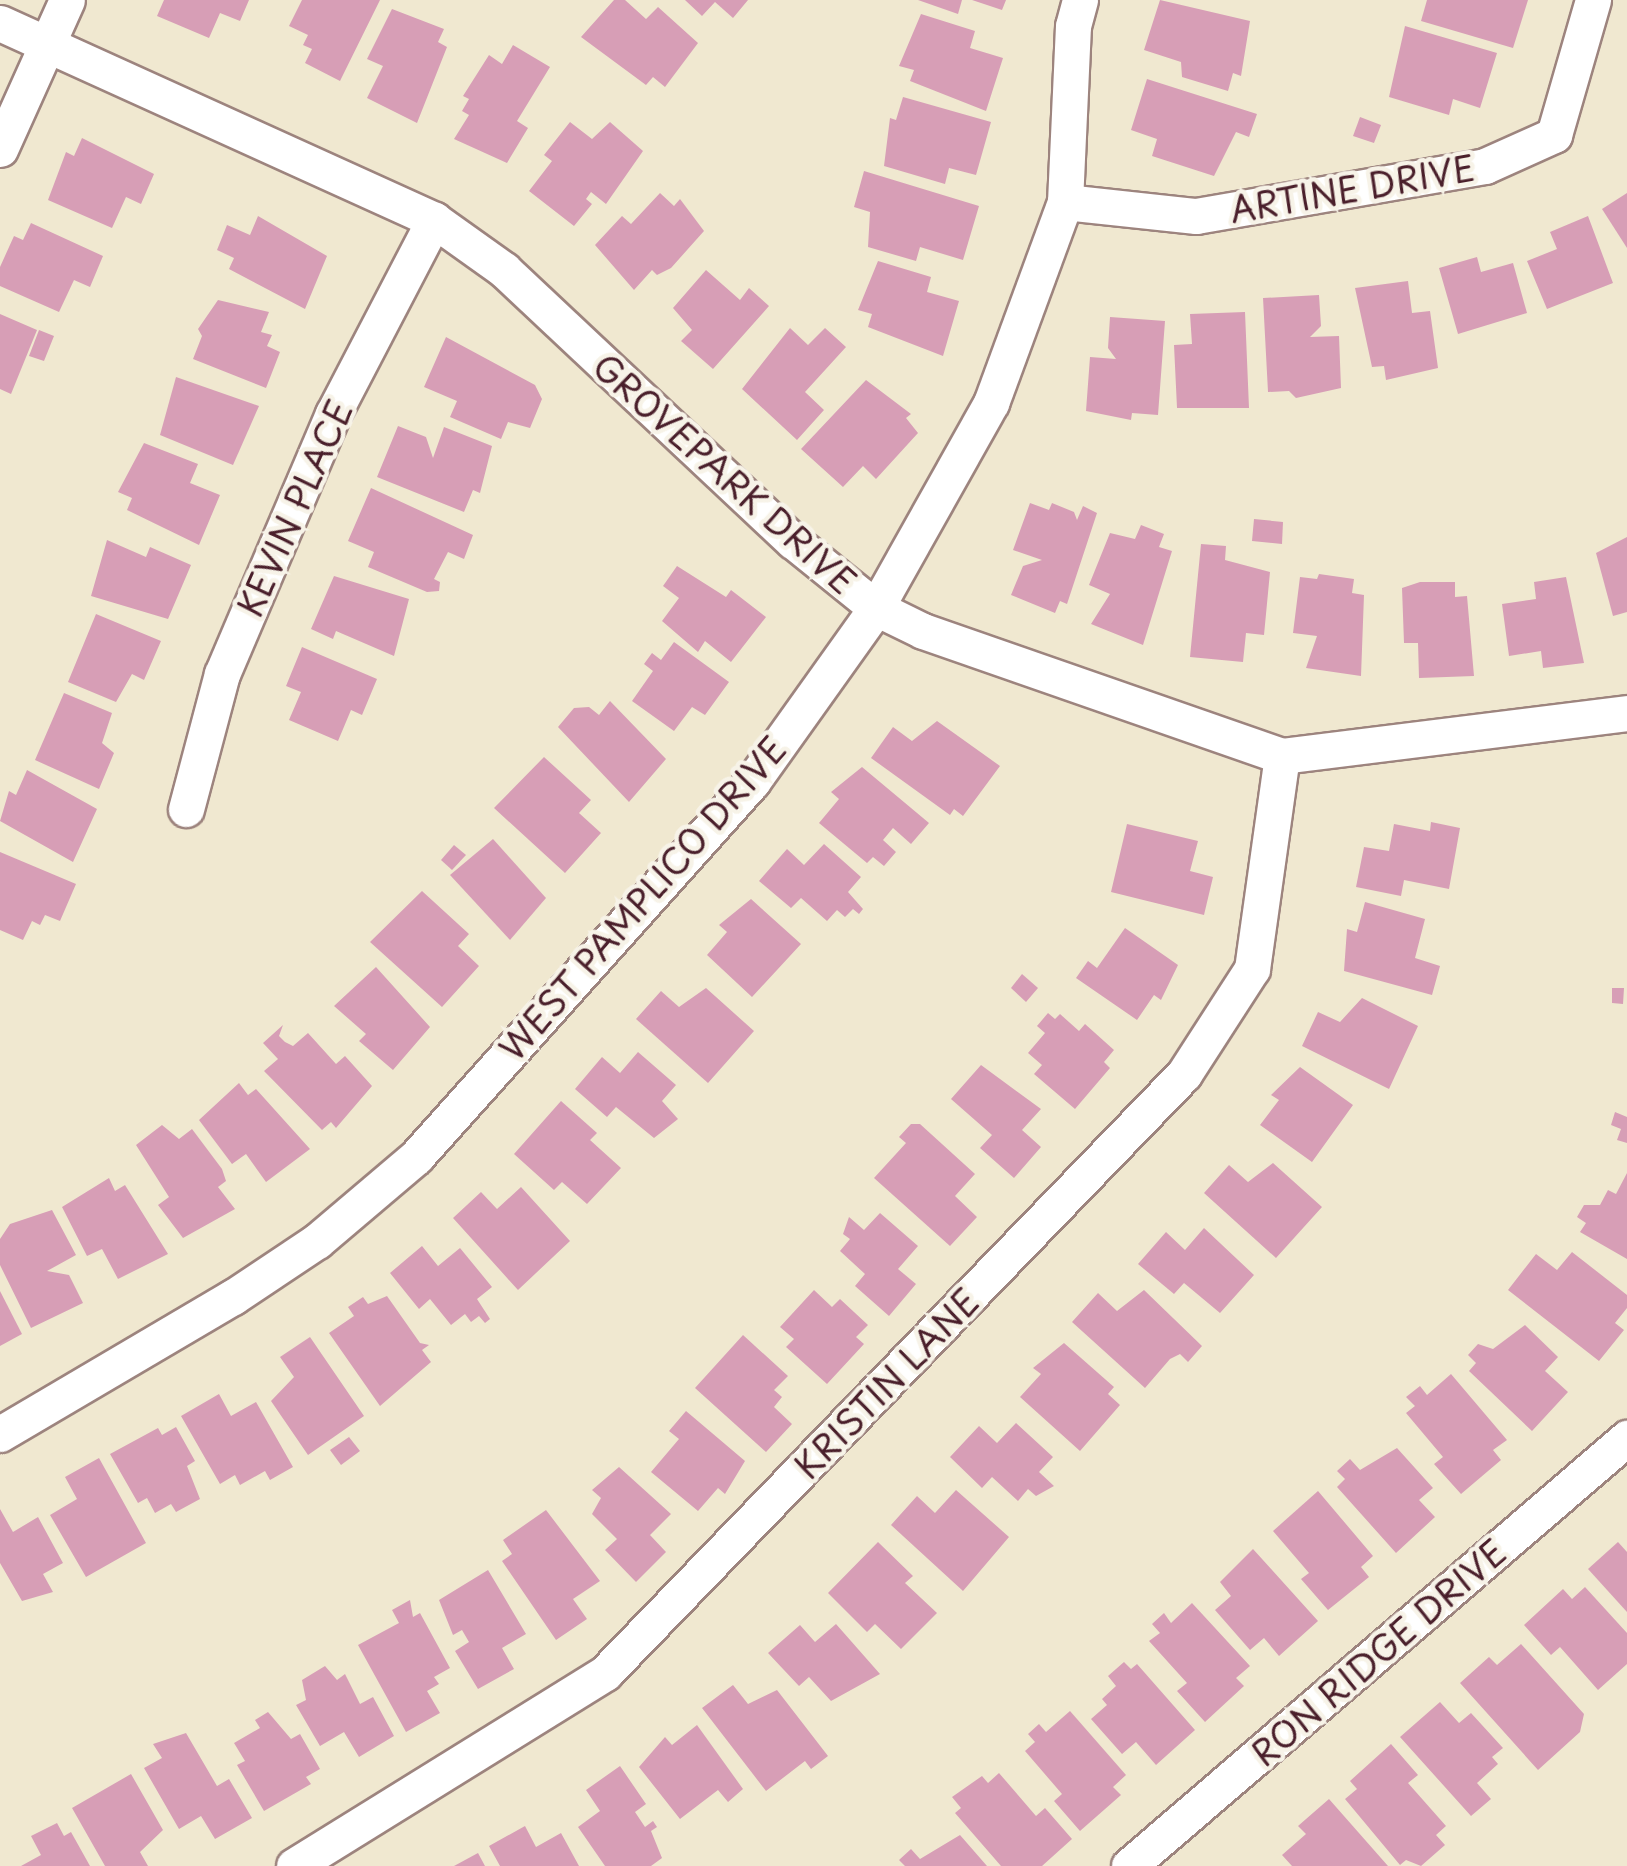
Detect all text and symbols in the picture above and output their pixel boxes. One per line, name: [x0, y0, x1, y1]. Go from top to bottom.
street label: ARTINE DRIVE: [1225, 146, 1479, 230]
street label: GROVEPARK DRIVE: [585, 344, 865, 602]
street label: KEVIN PLACE: [228, 393, 360, 623]
street label: WEST PAMPLICO DRIVE: [488, 726, 796, 1070]
street label: KRISTIN LANE: [784, 1279, 988, 1487]
street label: RON RIDGE DRIVE: [1241, 1529, 1515, 1775]

